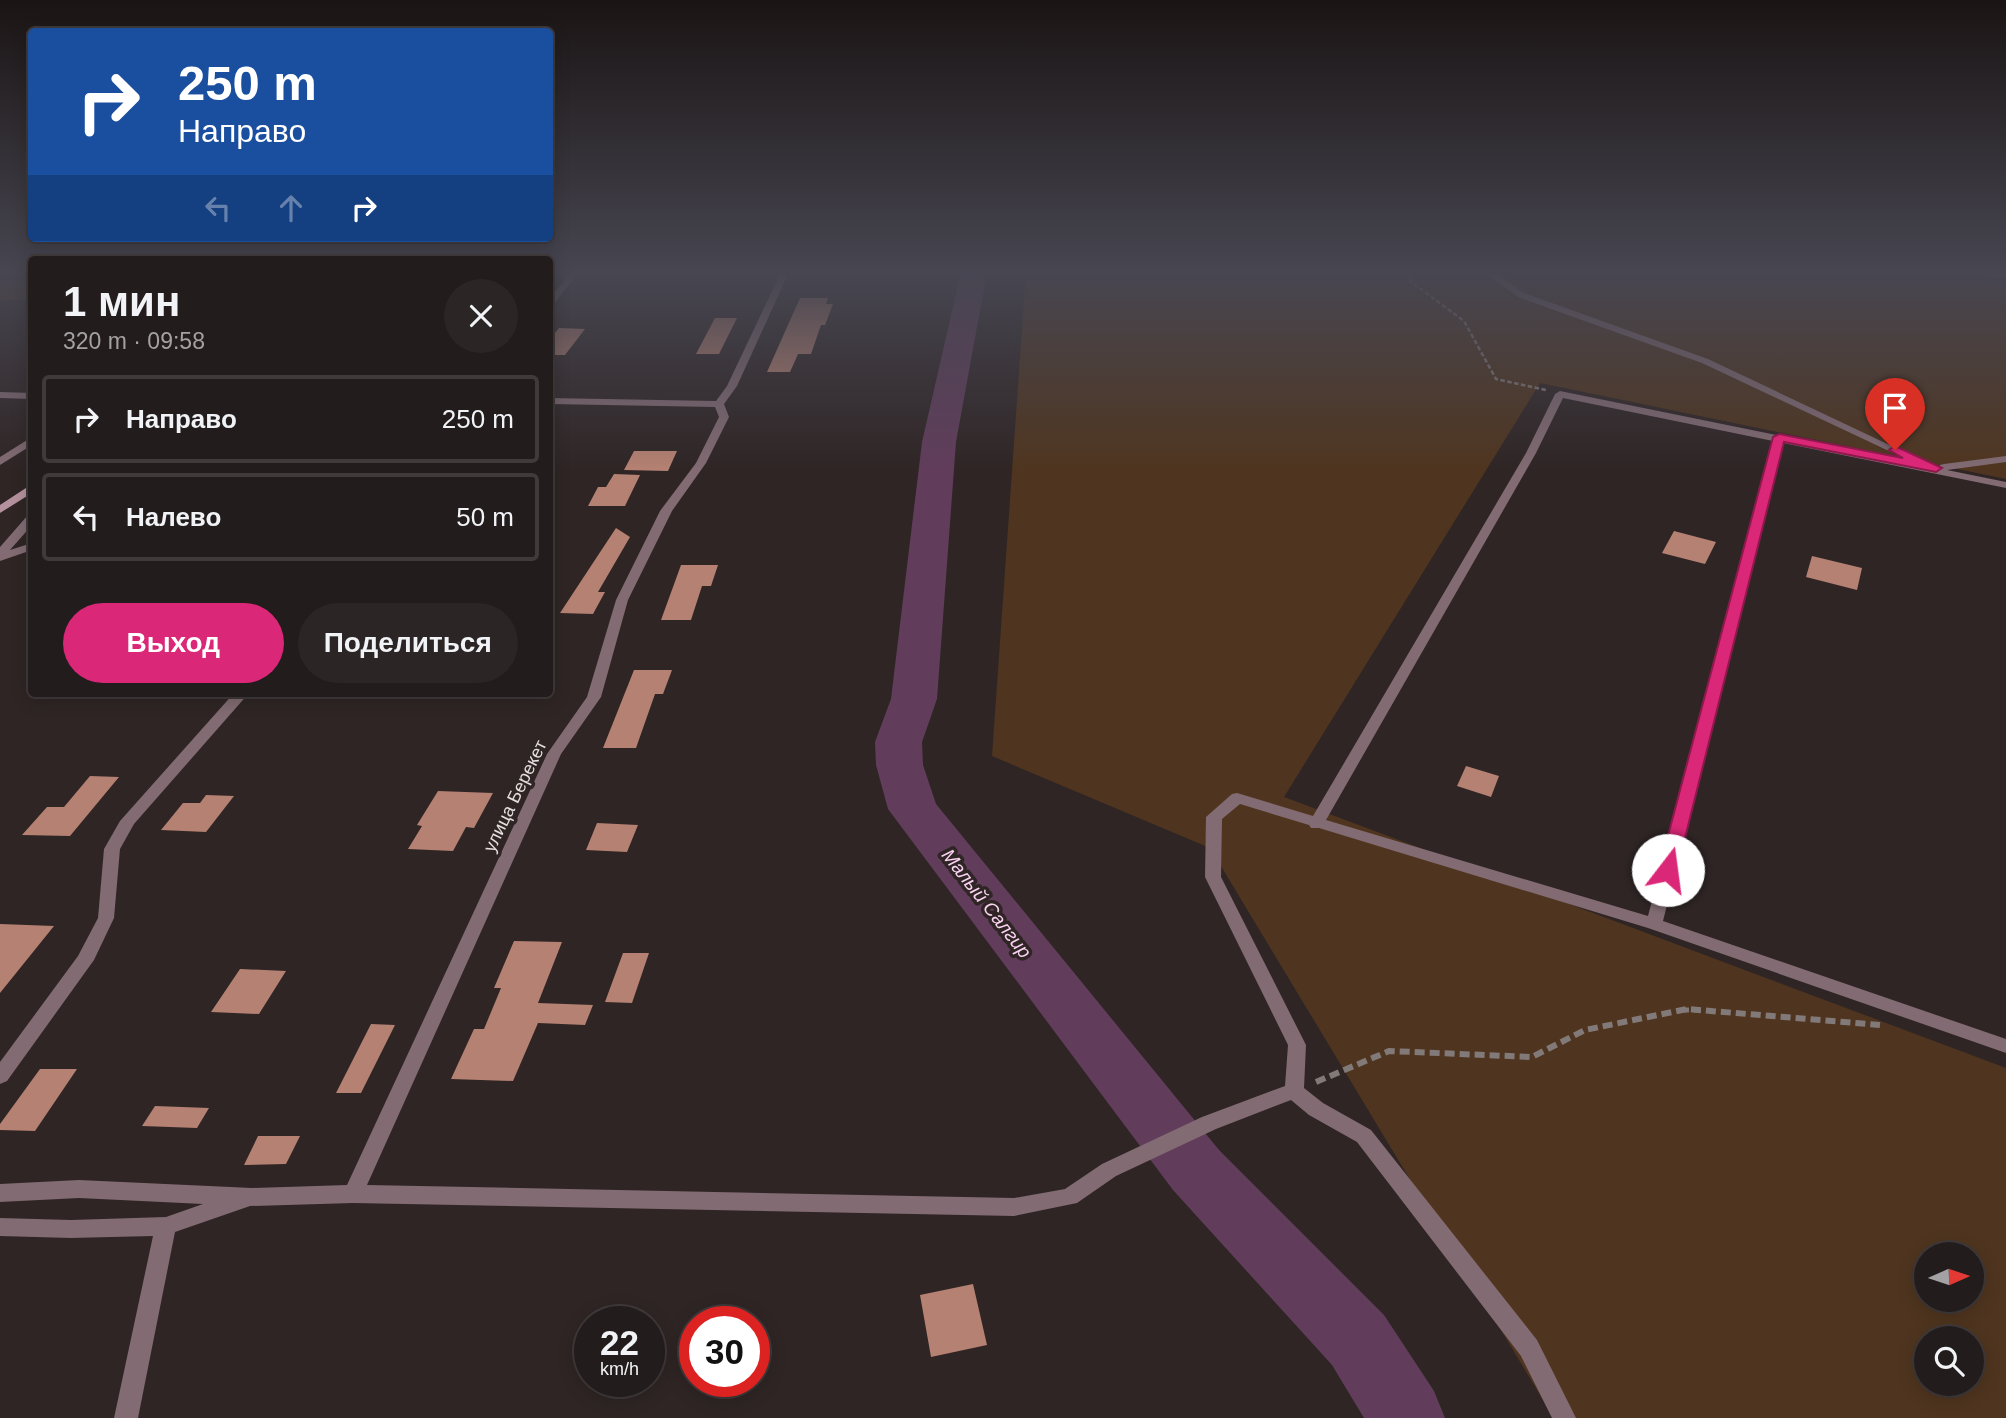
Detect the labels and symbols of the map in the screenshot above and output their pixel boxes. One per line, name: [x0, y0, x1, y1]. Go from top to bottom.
pin: [1865, 378, 1925, 450]
street label: улица Берекет: [479, 737, 551, 855]
position arrow: [1631, 833, 1705, 907]
water label: Малый Салгир: [938, 845, 1036, 962]
north arrow: [1914, 1242, 1984, 1312]
speed limit sign: 30: [679, 1306, 770, 1397]

